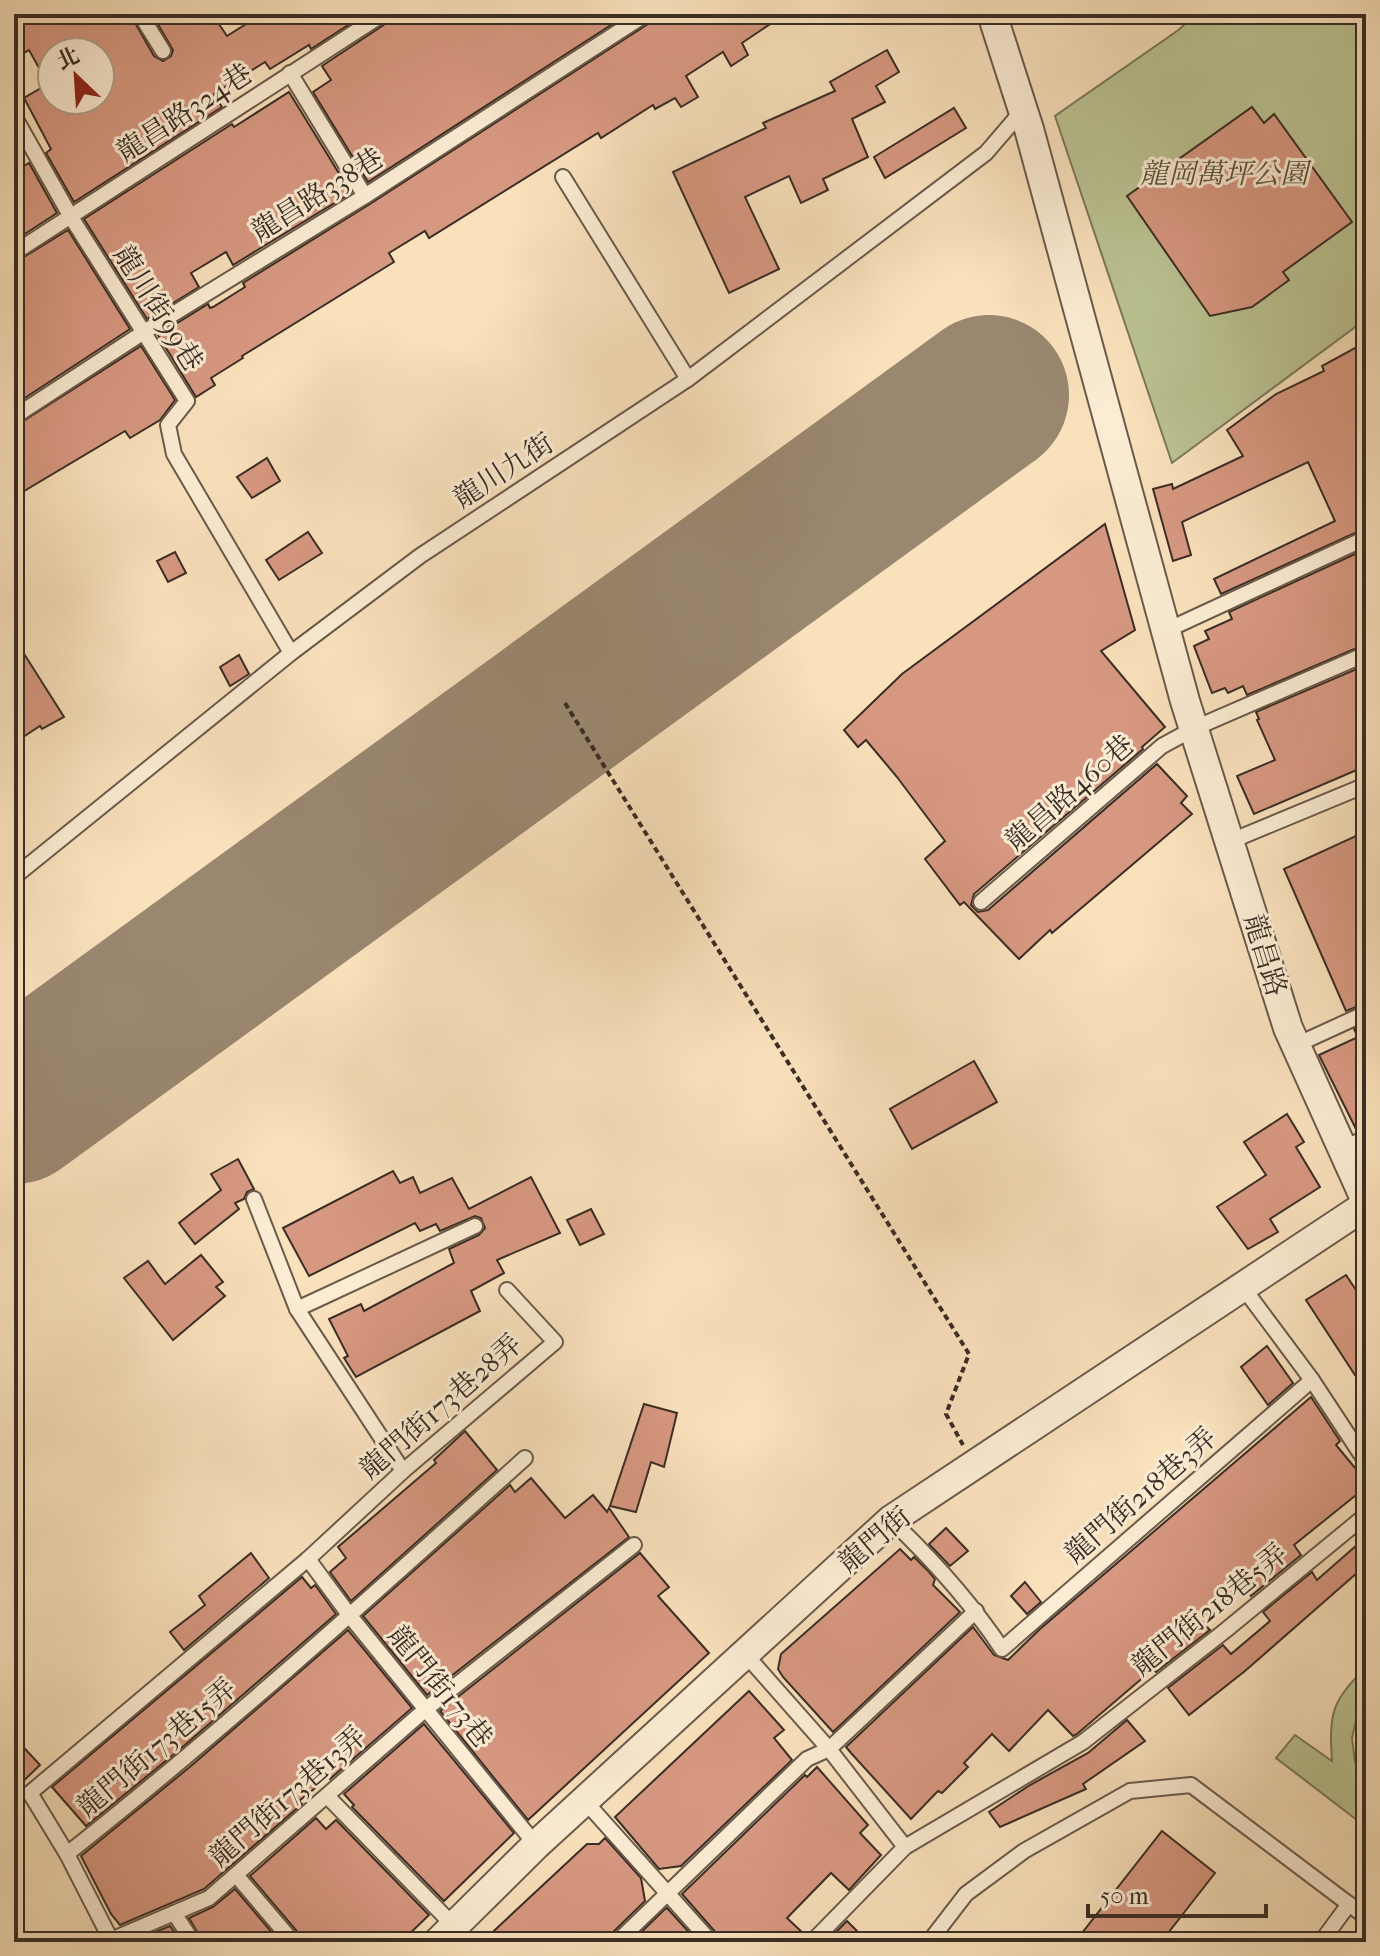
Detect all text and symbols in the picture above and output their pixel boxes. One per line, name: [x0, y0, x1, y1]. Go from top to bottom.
north arrow: [36, 36, 116, 116]
text: 北: [52, 42, 83, 75]
street label: 龍昌路324巷: [111, 57, 258, 168]
street label: 龍昌路338巷: [245, 141, 389, 248]
park label: 龍岡萬坪公園: [1140, 157, 1312, 190]
street label: 龍川街99巷: [107, 240, 210, 377]
street label: 龍川九街: [447, 426, 559, 515]
street label: 龍昌路460巷: [998, 728, 1140, 857]
street label: 龍昌路: [1237, 910, 1294, 1000]
street label: 龍門街173巷28弄: [353, 1327, 528, 1486]
street label: 龍門街218巷3弄: [1058, 1421, 1223, 1570]
street label: 龍門街: [832, 1500, 917, 1579]
street label: 龍門街218巷5弄: [1125, 1537, 1294, 1682]
street label: 龍門街173巷: [382, 1619, 500, 1754]
street label: 龍門街173巷15弄: [70, 1671, 242, 1823]
street label: 龍門街173巷13弄: [202, 1719, 372, 1873]
scale bar: [1088, 1868, 1266, 1918]
text: 50 m: [1100, 1882, 1149, 1910]

